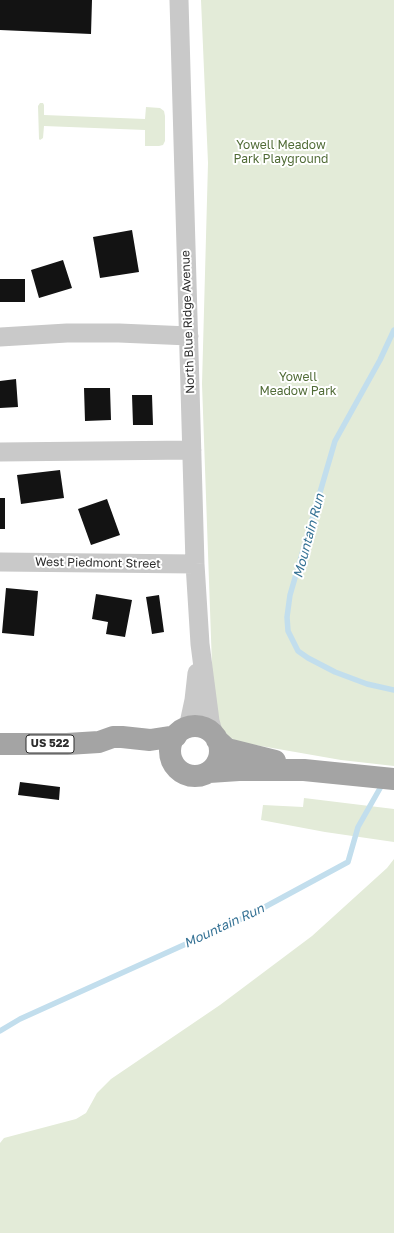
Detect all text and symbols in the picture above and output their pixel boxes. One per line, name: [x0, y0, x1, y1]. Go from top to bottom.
park label: Yowell Meadow Park Playground: [234, 138, 328, 166]
street label: North Blue Ridge Avenue: [178, 250, 198, 394]
park label: Yowell Meadow Park: [259, 370, 337, 398]
water label: Mountain Run: [290, 492, 328, 580]
street label: West Piedmont Street: [35, 555, 161, 571]
road number: US 522: [26, 735, 74, 753]
water label: Mountain Run: [182, 901, 266, 951]

